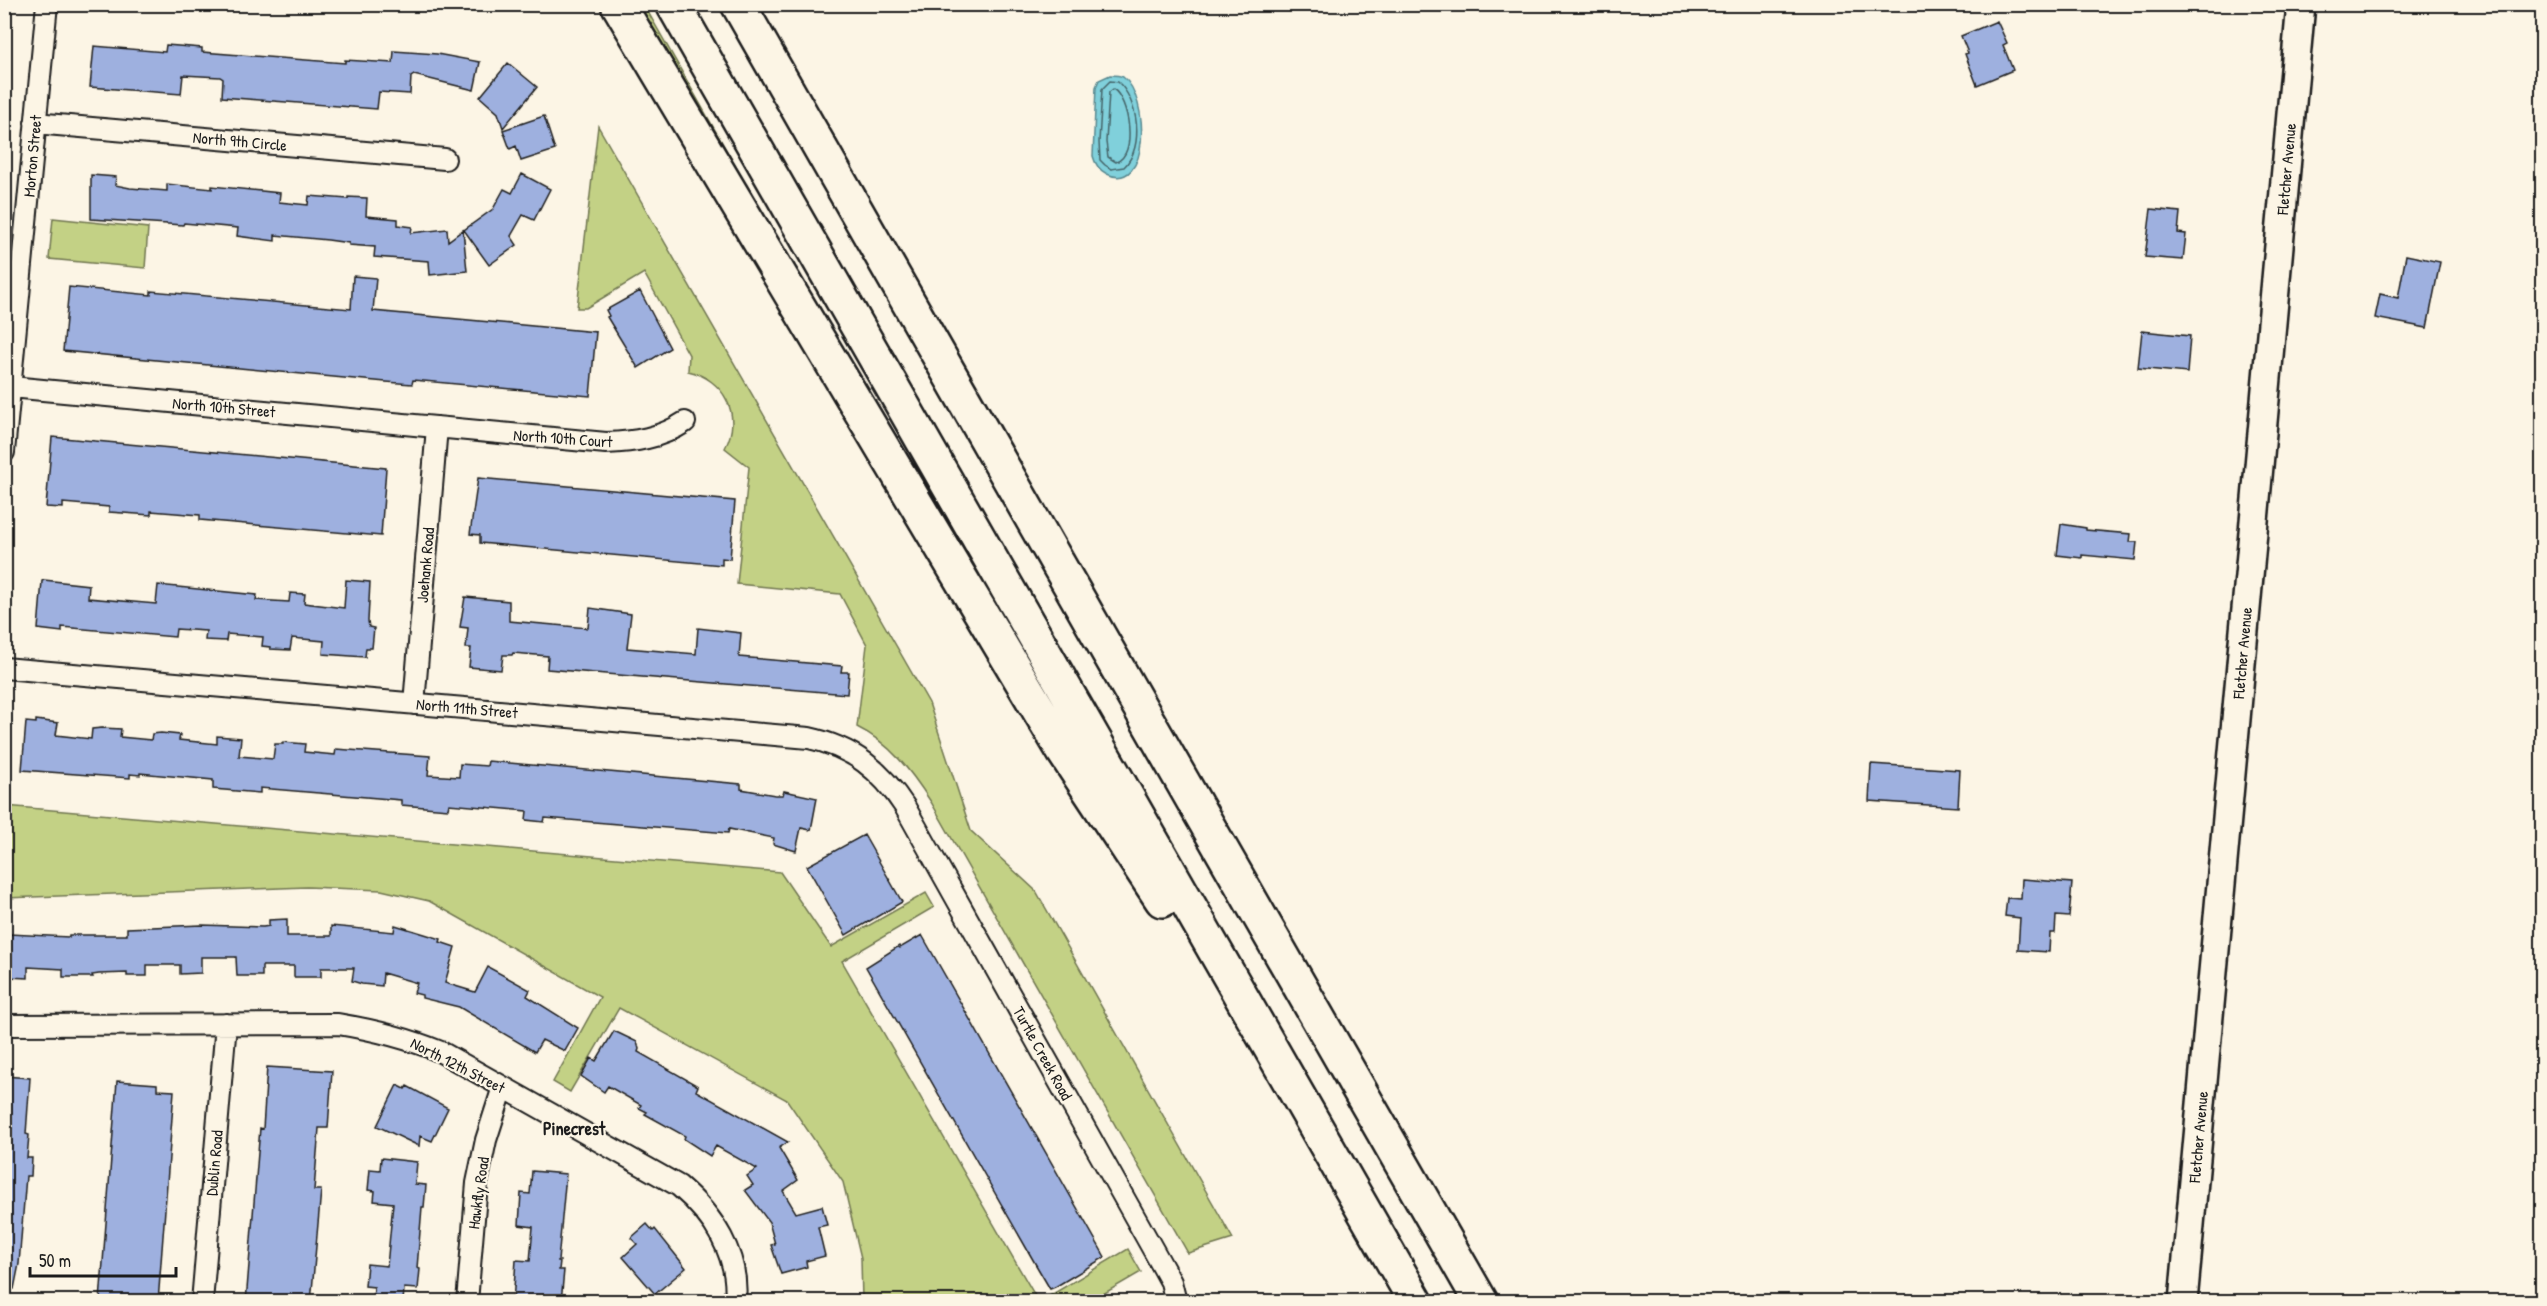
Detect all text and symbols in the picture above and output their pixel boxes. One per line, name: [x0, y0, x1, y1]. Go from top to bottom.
street label: Morton Street: [17, 114, 47, 198]
street label: Fletcher Avenue: [2271, 122, 2301, 217]
street label: North 9th Circle: [192, 126, 288, 156]
street label: North 10th Street: [172, 392, 277, 422]
street label: North 10th Court: [513, 424, 614, 452]
street label: Joehank Road: [411, 526, 439, 604]
street label: Fletcher Avenue: [2227, 606, 2257, 701]
street label: North 11th Street: [415, 693, 519, 723]
street label: Turtle Creek Road: [1008, 1002, 1078, 1104]
street label: North 12th Street: [407, 1032, 510, 1099]
street label: Fletcher Avenue: [2183, 1090, 2213, 1185]
district label: Pinecrest: [543, 1116, 606, 1141]
street label: Dublin Road: [200, 1129, 228, 1197]
street label: Hawkfly Road: [462, 1155, 494, 1231]
scale bar: [30, 1240, 176, 1278]
text: 50 m: [39, 1248, 71, 1273]

